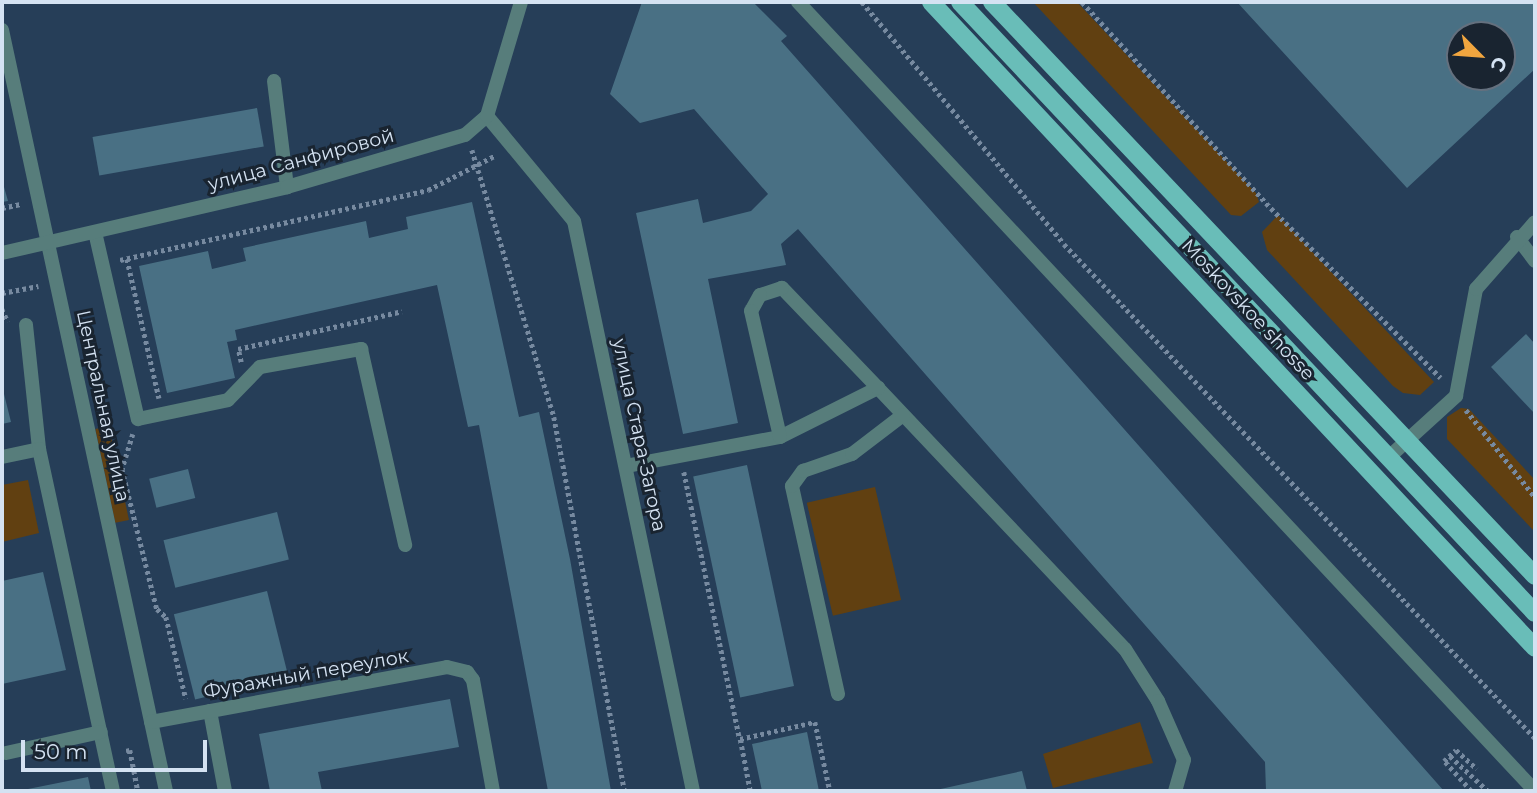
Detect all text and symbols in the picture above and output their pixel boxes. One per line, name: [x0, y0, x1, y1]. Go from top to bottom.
north arrow: [1446, 21, 1516, 91]
text: С: [1485, 53, 1512, 75]
street label: улица Санфировой: [206, 124, 396, 196]
street label: Moskovskoe shosse: [1177, 235, 1319, 385]
street label: Центральная улица: [72, 308, 134, 504]
street label: улица Стара-Загора: [607, 337, 671, 533]
street label: Фуражный переулок: [202, 645, 410, 703]
scale bar: [24, 726, 210, 770]
text: 50 m: [34, 739, 88, 764]

